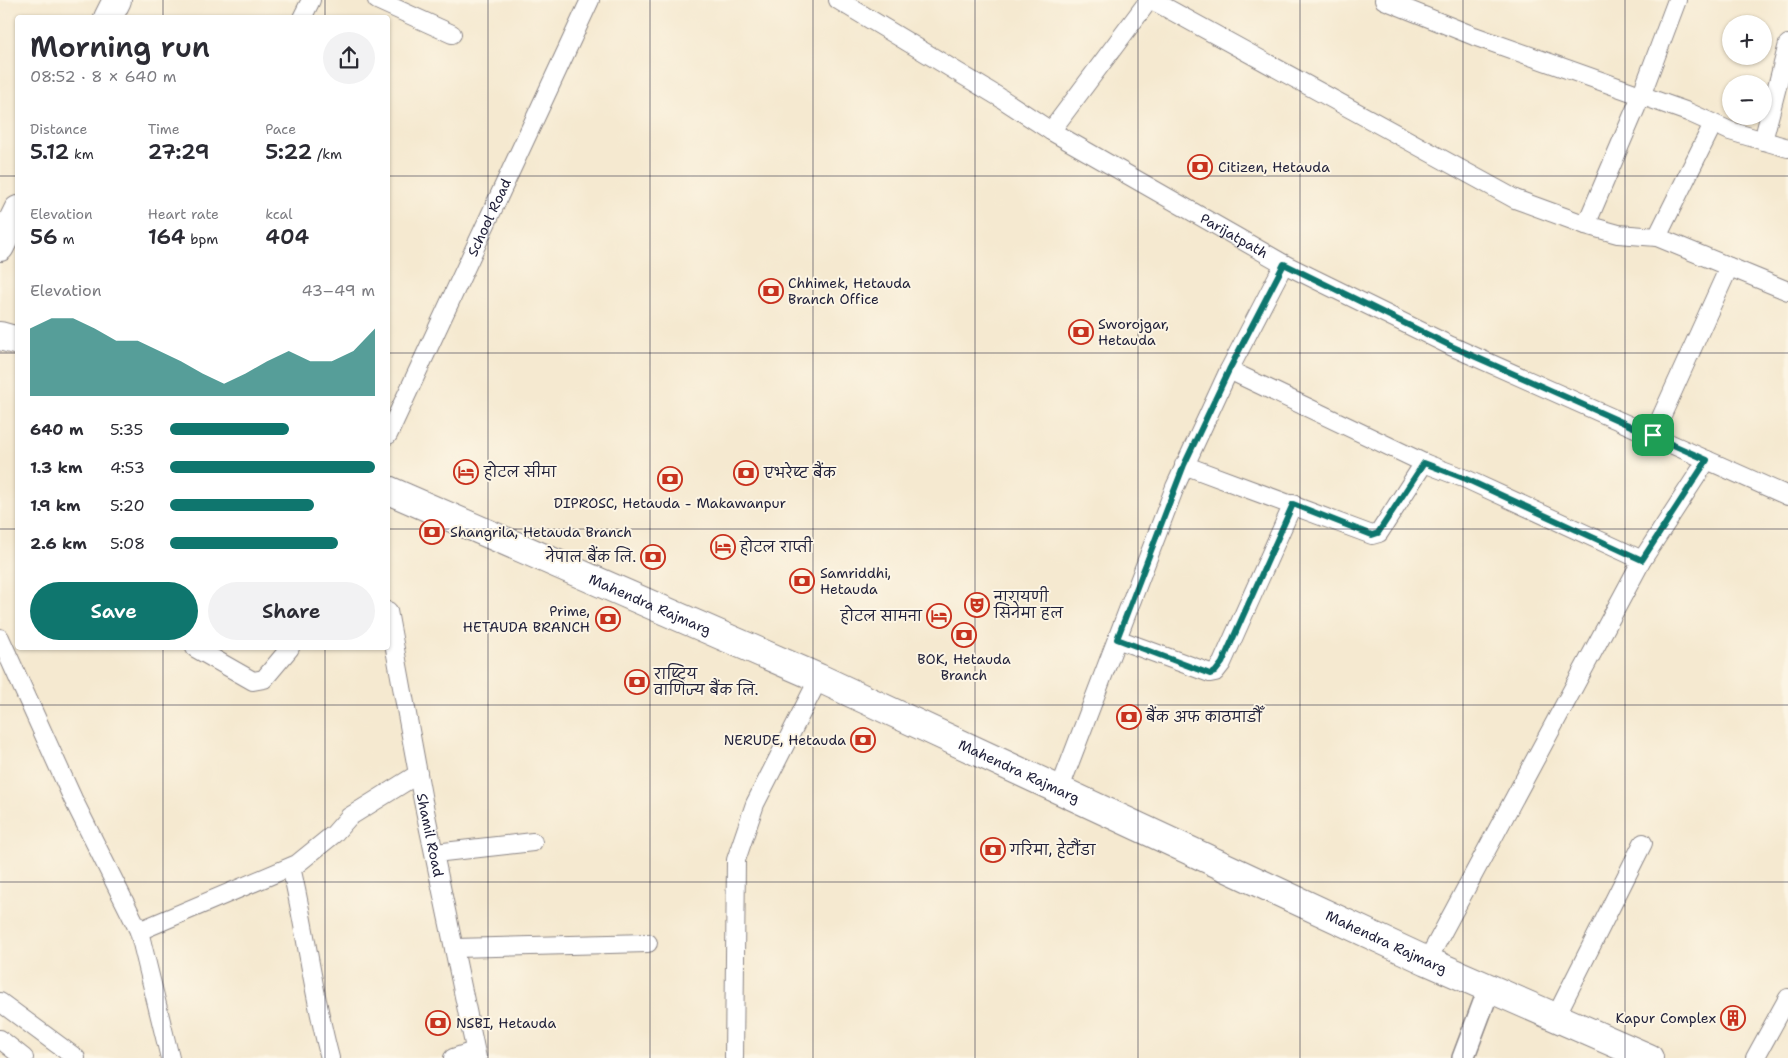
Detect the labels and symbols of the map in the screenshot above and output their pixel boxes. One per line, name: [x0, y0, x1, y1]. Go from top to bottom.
bank icon: Citizen, Hetauda: [1187, 154, 1213, 180]
place label: Citizen, Hetauda: [1218, 158, 1330, 176]
street label: School Road: [463, 175, 515, 259]
street label: Parijatpath: [1197, 209, 1271, 262]
place label: Chhimek, Hetauda Branch Office: [788, 274, 911, 308]
bank icon: Chhimek, Hetauda Branch Office: [758, 278, 784, 304]
place label: Sworojgar, Hetauda: [1098, 315, 1169, 349]
bank icon: Sworojgar, Hetauda: [1068, 319, 1094, 345]
pin: [1632, 414, 1674, 456]
hotel icon: होटल सीमा: [453, 459, 479, 485]
bank icon: एभरेष्ट बैंक: [733, 460, 759, 486]
place label: होटल सीमा: [483, 461, 557, 481]
place label: एभरेष्ट बैंक: [763, 461, 837, 482]
bank icon: DIPROSC, Hetauda - Makawanpur: [657, 466, 683, 492]
place label: DIPROSC, Hetauda - Makawanpur: [554, 494, 787, 512]
bank icon: Shangrila, Hetauda Branch: [419, 519, 445, 545]
place label: Shangrila, Hetauda Branch: [450, 523, 632, 541]
hotel icon: होटल राप्ती: [710, 534, 736, 560]
place label: होटल राप्ती: [739, 536, 814, 556]
bank icon: नेपाल बैंक लि.: [640, 544, 666, 570]
place label: नेपाल बैंक लि.: [545, 545, 636, 566]
place label: Samriddhi, Hetauda: [820, 564, 891, 598]
bank icon: Samriddhi, Hetauda: [789, 568, 815, 594]
street label: Mahendra Rajmarg: [586, 570, 714, 639]
place label: नारायणी सिनेमा हल: [993, 586, 1064, 622]
theatre icon: नारायणी सिनेमा हल: [964, 592, 990, 618]
place label: Prime, HETAUDA BRANCH: [463, 602, 590, 636]
hotel icon: होटल सामना: [926, 603, 952, 629]
place label: होटल सामना: [840, 605, 923, 625]
bank icon: Prime, HETAUDA BRANCH: [595, 606, 621, 632]
bank icon: BOK, Hetauda Branch: [951, 622, 977, 648]
place label: BOK, Hetauda Branch: [917, 650, 1011, 684]
place label: राष्ट्रिय वाणिज्य बैंक लि.: [653, 663, 758, 699]
bank icon: राष्ट्रिय वाणिज्य बैंक लि.: [624, 669, 650, 695]
bank icon: बैंक अफ काठमाडौँ: [1116, 704, 1142, 730]
place label: बैंक अफ काठमाडौँ: [1145, 705, 1265, 726]
bank icon: NERUDE, Hetauda: [850, 727, 876, 753]
place label: NERUDE, Hetauda: [724, 731, 846, 749]
street label: Mahendra Rajmarg: [956, 735, 1083, 807]
street label: Shamil Road: [413, 792, 448, 879]
bank icon: गरिमा, हेटौंडा: [980, 837, 1006, 863]
place label: गरिमा, हेटौंडा: [1009, 837, 1096, 859]
street label: Mahendra Rajmarg: [1323, 906, 1450, 978]
building icon: Kapur Complex: [1720, 1005, 1746, 1031]
place label: Kapur Complex: [1615, 1009, 1716, 1027]
bank icon: NSBI, Hetauda: [425, 1010, 451, 1036]
place label: NSBI, Hetauda: [456, 1014, 556, 1032]

